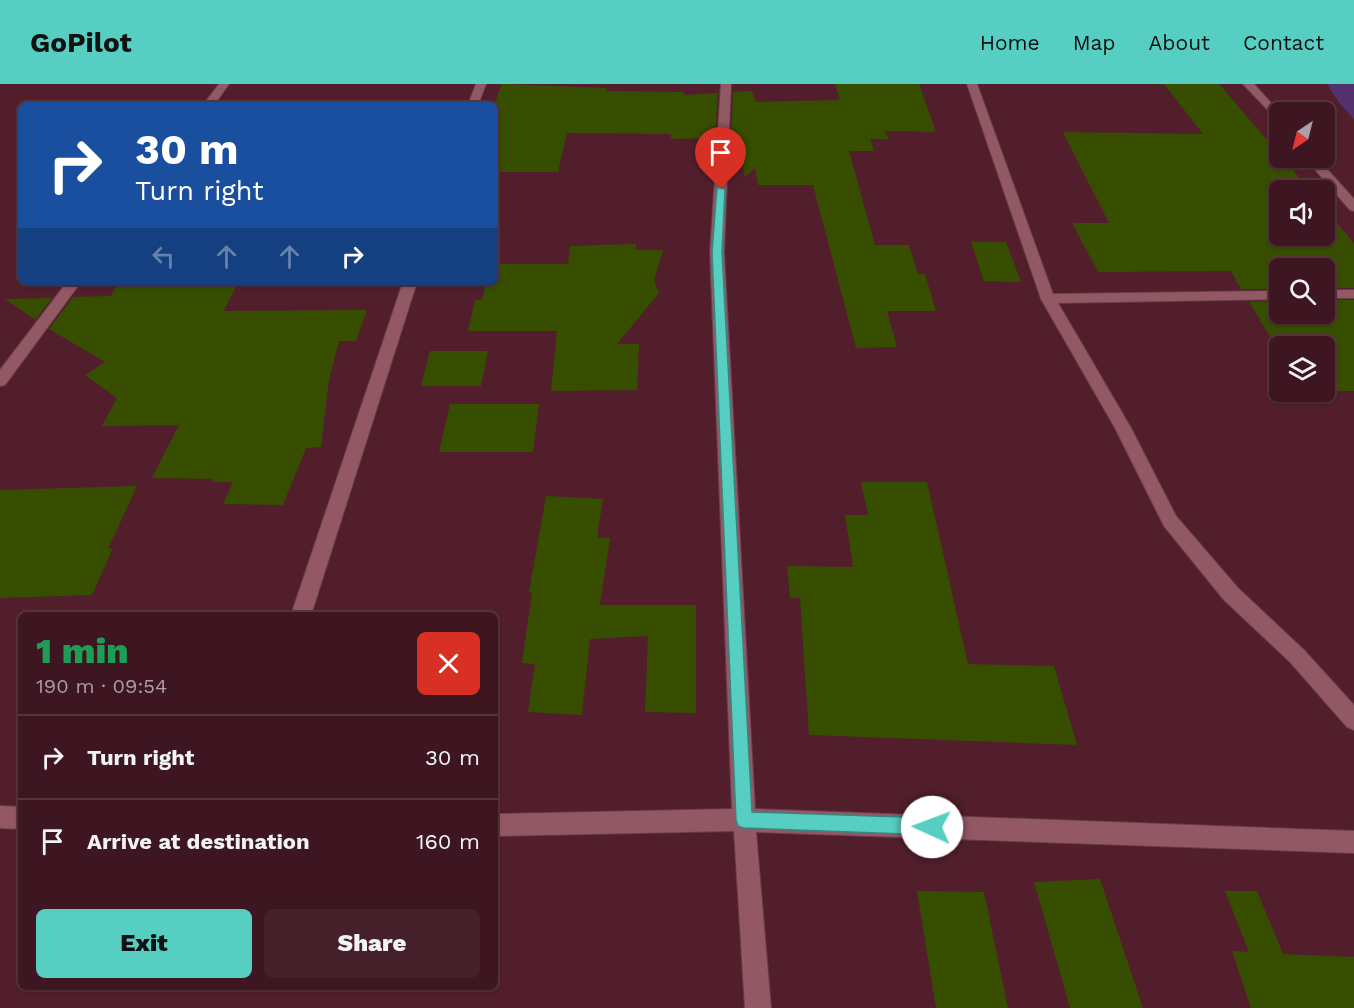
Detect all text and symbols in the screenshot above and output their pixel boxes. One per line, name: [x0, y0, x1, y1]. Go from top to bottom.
text: GoPilot: [30, 26, 132, 59]
text: Home: [980, 30, 1040, 55]
text: Map: [1073, 30, 1116, 55]
text: About: [1149, 30, 1210, 55]
text: Contact: [1243, 30, 1324, 55]
north arrow: [1269, 102, 1335, 168]
map controls: [1269, 102, 1335, 402]
text: 30 m: [135, 125, 239, 174]
icon: right: [36, 126, 114, 204]
pin: [695, 127, 746, 189]
icon: arrive: [704, 136, 737, 169]
text: Turn right: [135, 175, 264, 207]
button: sound: [1269, 180, 1335, 246]
icon: left: [147, 240, 180, 273]
icon: ahead: [210, 240, 243, 273]
icon: ahead: [273, 240, 306, 273]
icon: right: [336, 240, 369, 273]
button: search: [1269, 258, 1335, 324]
button: layers: [1269, 336, 1335, 402]
text: 1 min: [36, 630, 129, 672]
button: close: [417, 632, 480, 695]
text: 190 m · 09:54: [36, 674, 167, 698]
icon: right: [36, 741, 69, 774]
text: Turn right: [87, 745, 194, 770]
text: 30 m: [425, 745, 480, 770]
position arrow: [900, 795, 964, 859]
icon: arrive: [36, 825, 69, 858]
text: Arrive at destination: [87, 829, 310, 854]
text: 160 m: [416, 829, 480, 854]
button: Exit: [36, 909, 252, 978]
button: Share: [264, 909, 480, 978]

